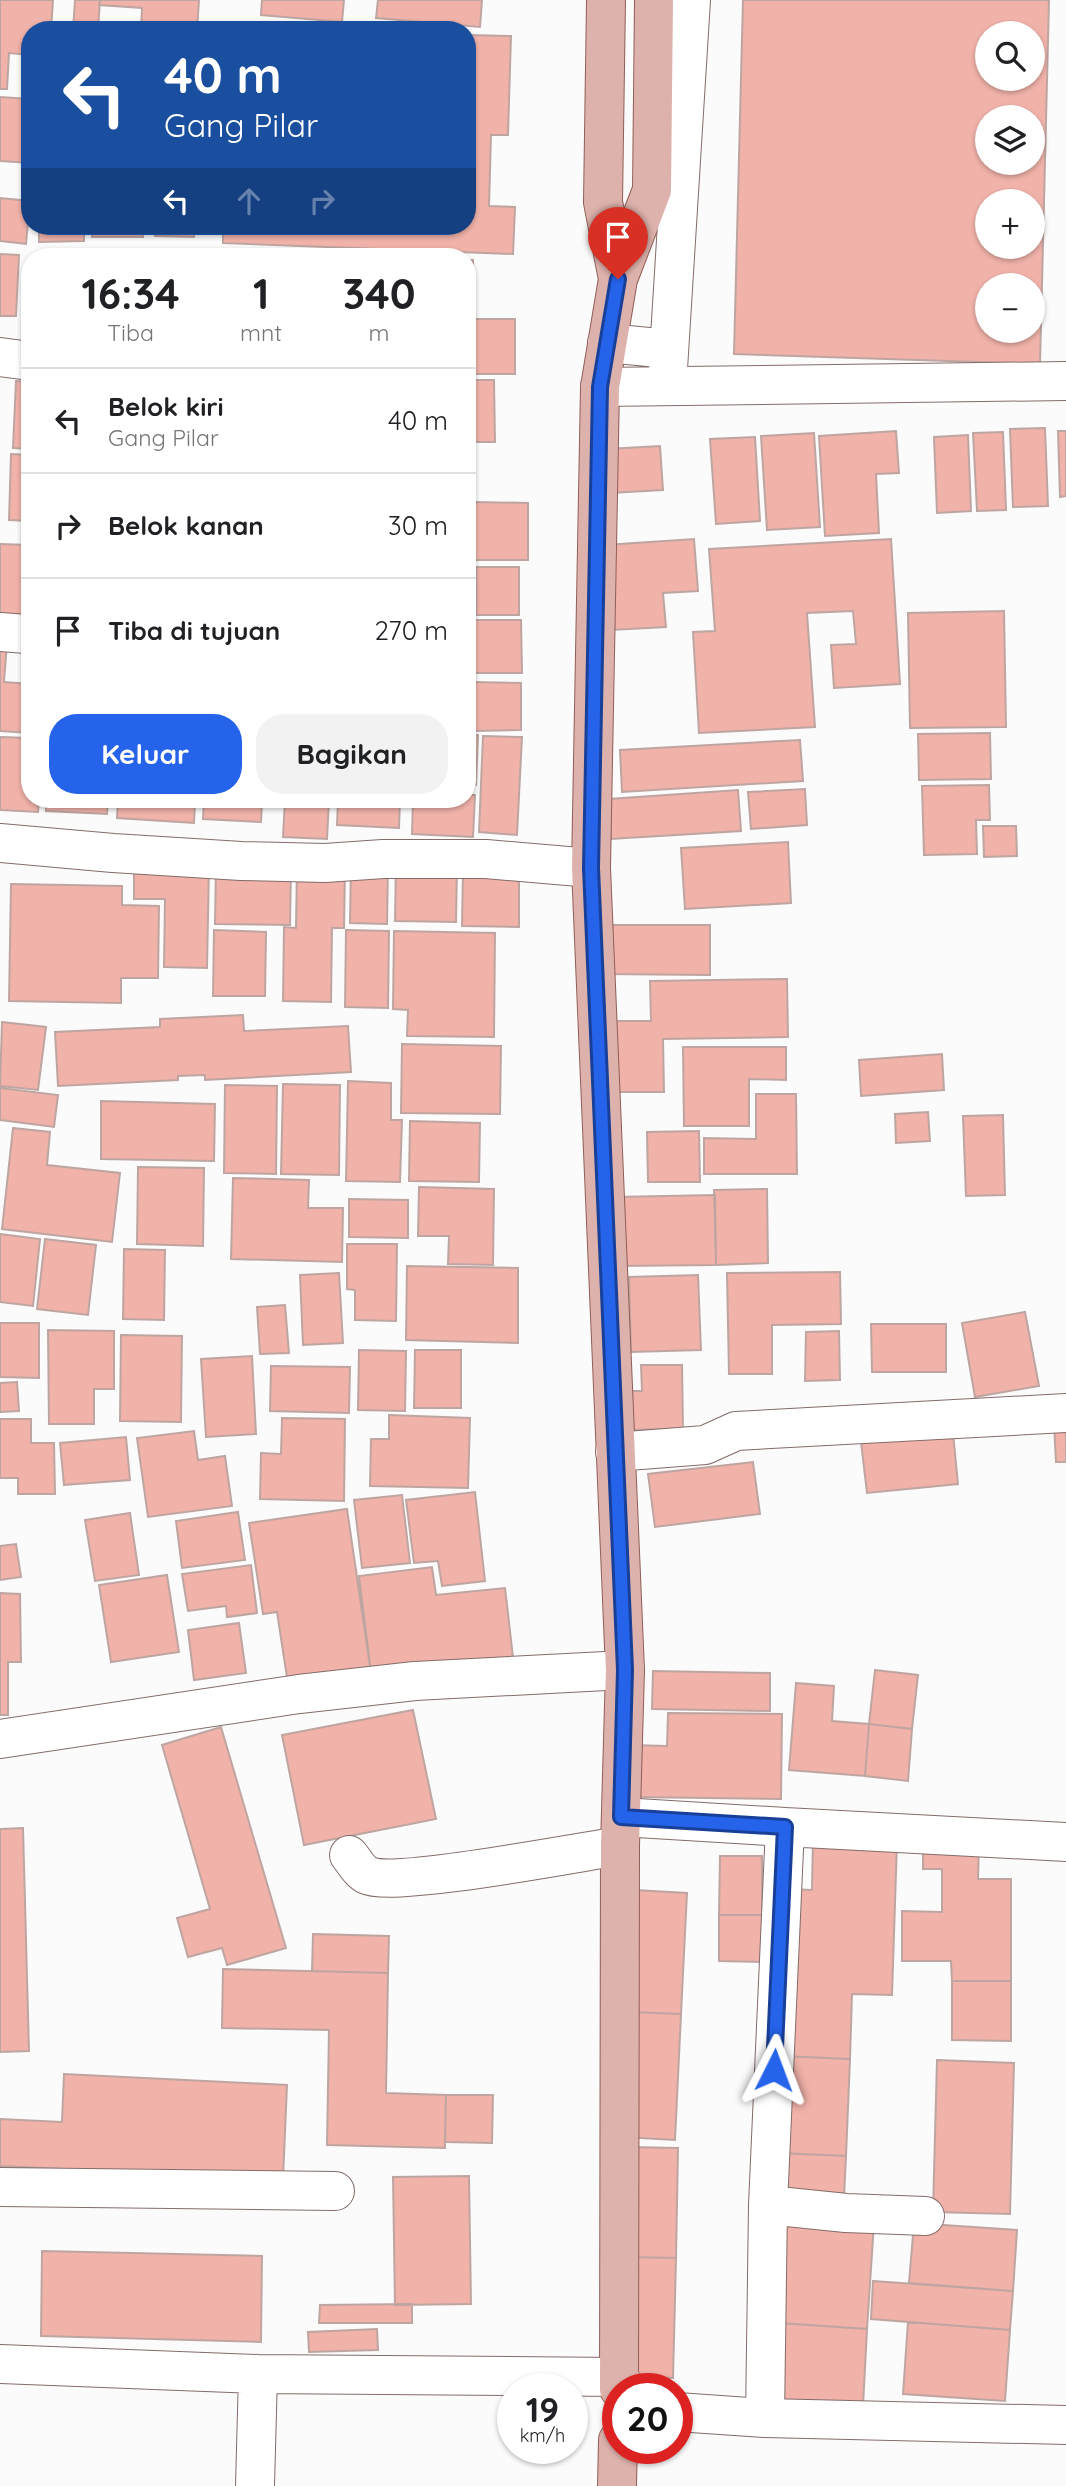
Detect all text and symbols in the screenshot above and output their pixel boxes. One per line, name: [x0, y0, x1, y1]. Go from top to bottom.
map controls: [975, 21, 1045, 343]
button: search: [975, 21, 1045, 91]
text: 40 m: [164, 44, 282, 105]
icon: left: [49, 49, 140, 140]
text: Gang Pilar: [164, 105, 318, 145]
button: layers: [975, 105, 1045, 175]
icon: left: [157, 182, 195, 220]
icon: ahead: [230, 182, 268, 220]
icon: right: [303, 182, 341, 220]
button: +: [975, 189, 1045, 259]
pin: [588, 207, 648, 279]
icon: arrive: [599, 218, 637, 256]
text: 16:34: [81, 267, 180, 320]
text: 1: [253, 267, 269, 320]
text: 340: [343, 267, 416, 320]
button: −: [975, 273, 1045, 343]
text: Tiba: [107, 318, 154, 347]
text: mnt: [240, 318, 282, 347]
text: m: [369, 318, 390, 347]
text: Belok kiri: [108, 390, 224, 423]
icon: left: [49, 402, 87, 440]
text: 40 m: [388, 404, 448, 437]
text: Gang Pilar: [108, 423, 219, 452]
icon: right: [49, 507, 87, 545]
text: Belok kanan: [108, 509, 264, 542]
text: 30 m: [388, 509, 448, 542]
icon: arrive: [49, 612, 87, 650]
text: Tiba di tujuan: [108, 614, 280, 647]
text: 270 m: [374, 614, 448, 647]
button: Keluar: [49, 714, 242, 794]
button: Bagikan: [256, 714, 448, 794]
position arrow: [737, 2033, 811, 2107]
speed limit sign: 20: [602, 2373, 693, 2464]
text: 19: [526, 2387, 559, 2431]
text: km/h: [520, 2424, 565, 2447]

